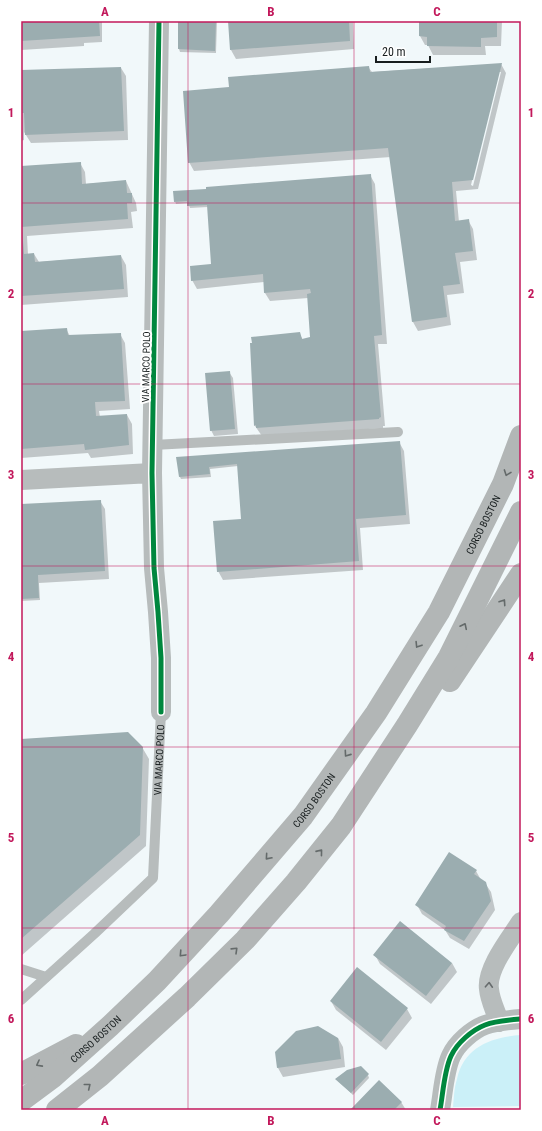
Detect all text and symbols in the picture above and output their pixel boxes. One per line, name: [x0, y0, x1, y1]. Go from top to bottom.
text: A: [101, 4, 109, 19]
text: B: [267, 4, 275, 19]
text: C: [433, 4, 441, 19]
scale bar: [376, 38, 430, 64]
text: 20 m: [382, 45, 406, 59]
text: 1: [8, 105, 14, 120]
text: 1: [528, 105, 534, 120]
text: 2: [8, 286, 15, 301]
text: 2: [528, 286, 535, 301]
street label: VIA MARCO POLO: [140, 331, 152, 403]
text: 3: [8, 467, 14, 482]
text: 3: [528, 467, 534, 482]
one-way arrow: [504, 469, 512, 476]
street label: CORSO BOSTON: [463, 493, 502, 556]
one-way arrow: [498, 599, 505, 606]
one-way arrow: [459, 623, 467, 630]
one-way arrow: [416, 641, 423, 648]
text: 4: [8, 649, 15, 664]
text: 4: [528, 649, 535, 664]
street label: VIA MARCO POLO: [151, 724, 166, 796]
one-way arrow: [344, 750, 352, 757]
street label: CORSO BOSTON: [290, 771, 337, 830]
text: 5: [8, 830, 15, 845]
text: 5: [528, 830, 535, 845]
one-way arrow: [316, 850, 323, 857]
one-way arrow: [265, 852, 272, 860]
one-way arrow: [230, 947, 238, 955]
one-way arrow: [179, 949, 186, 957]
one-way arrow: [485, 982, 494, 988]
text: 6: [8, 1011, 15, 1026]
text: 6: [528, 1011, 535, 1026]
street label: CORSO BOSTON: [68, 1013, 123, 1065]
one-way arrow: [36, 1060, 43, 1067]
one-way arrow: [83, 1083, 90, 1090]
text: A: [101, 1113, 109, 1128]
text: B: [267, 1113, 275, 1128]
text: C: [433, 1113, 441, 1128]

